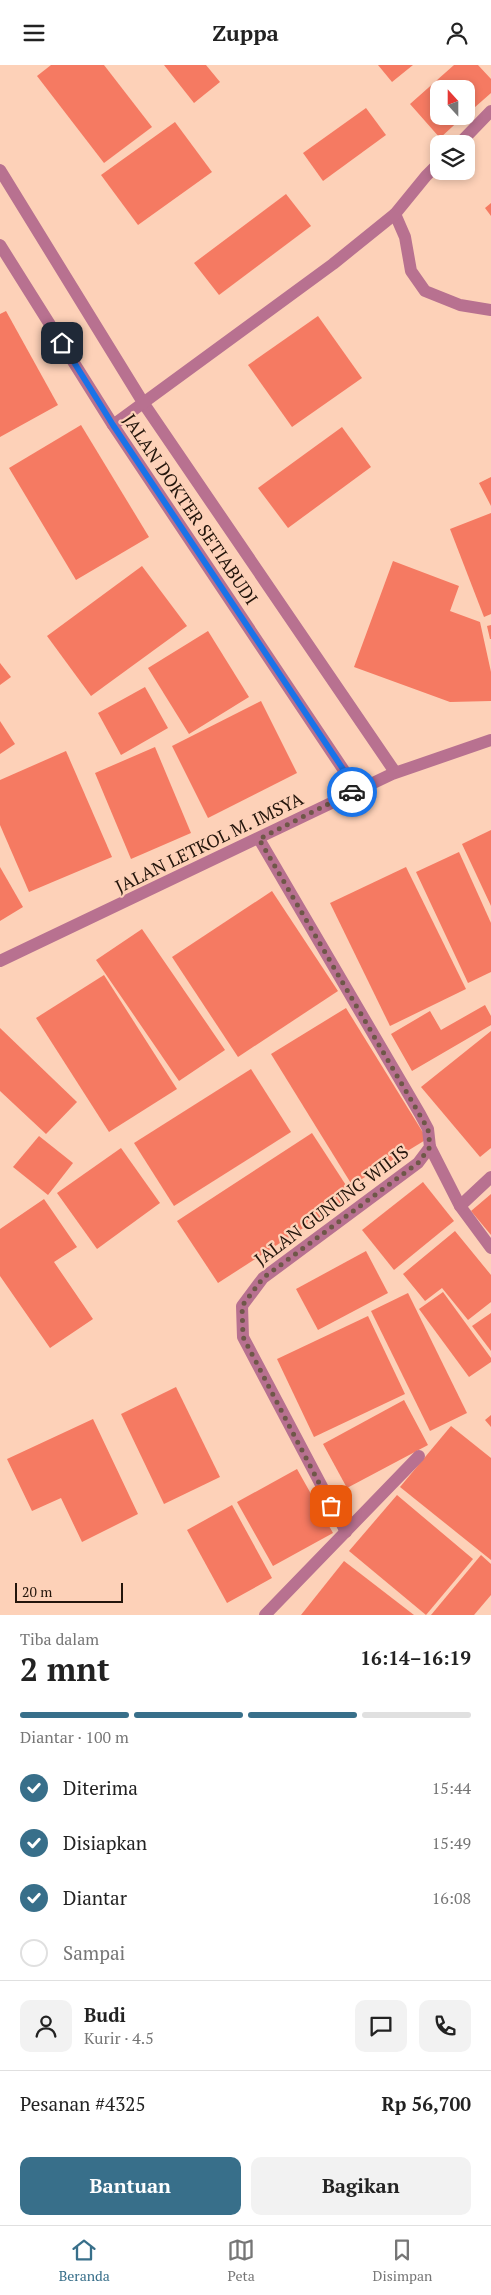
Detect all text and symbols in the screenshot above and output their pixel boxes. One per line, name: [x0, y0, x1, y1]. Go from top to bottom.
text: Zuppa: [212, 18, 279, 47]
icon: menu: [20, 19, 48, 47]
icon: person: [443, 19, 471, 47]
north arrow: [430, 80, 475, 125]
map controls: [430, 80, 475, 180]
button: layers: [430, 135, 475, 180]
pin: [41, 322, 83, 364]
icon: home: [48, 329, 76, 357]
street label: JALAN DOKTER SETIABUDI: [118, 409, 264, 609]
courier: [327, 767, 377, 817]
icon: car: [338, 778, 366, 806]
street label: JALAN LETKOL M. IMSYA: [111, 786, 308, 898]
street label: JALAN GUNUNG WILIS: [249, 1139, 413, 1271]
pin: [310, 1485, 352, 1527]
icon: bag: [317, 1492, 345, 1520]
scale bar: [15, 1580, 122, 1603]
text: 20 m: [22, 1582, 52, 1601]
text: Tiba dalam: [20, 1628, 99, 1650]
text: 16:14–16:19: [360, 1645, 471, 1670]
text: 2 mnt: [20, 1648, 110, 1690]
text: Diantar · 100 m: [20, 1726, 129, 1748]
icon: check: [20, 1774, 48, 1802]
text: Diterima: [63, 1775, 138, 1800]
text: 15:44: [432, 1777, 471, 1799]
icon: check: [20, 1829, 48, 1857]
text: Disiapkan: [63, 1830, 147, 1855]
text: 15:49: [432, 1832, 471, 1854]
icon: check: [20, 1884, 48, 1912]
text: Diantar: [63, 1885, 127, 1910]
text: 16:08: [432, 1887, 471, 1909]
text: Sampai: [63, 1940, 125, 1965]
button: person: [20, 2000, 72, 2052]
button: chat: [355, 2000, 407, 2052]
button: phone: [419, 2000, 471, 2052]
text: Budi: [84, 2002, 126, 2027]
text: Kurir · 4.5: [84, 2027, 154, 2049]
text: Pesanan #4325: [20, 2091, 146, 2116]
text: Rp 56,700: [382, 2091, 471, 2116]
button: Bantuan: [20, 2157, 241, 2215]
button: Bagikan: [251, 2157, 471, 2215]
tab: Beranda: [59, 2236, 110, 2285]
tab: Peta: [227, 2236, 255, 2285]
tab: Disimpan: [373, 2236, 432, 2285]

